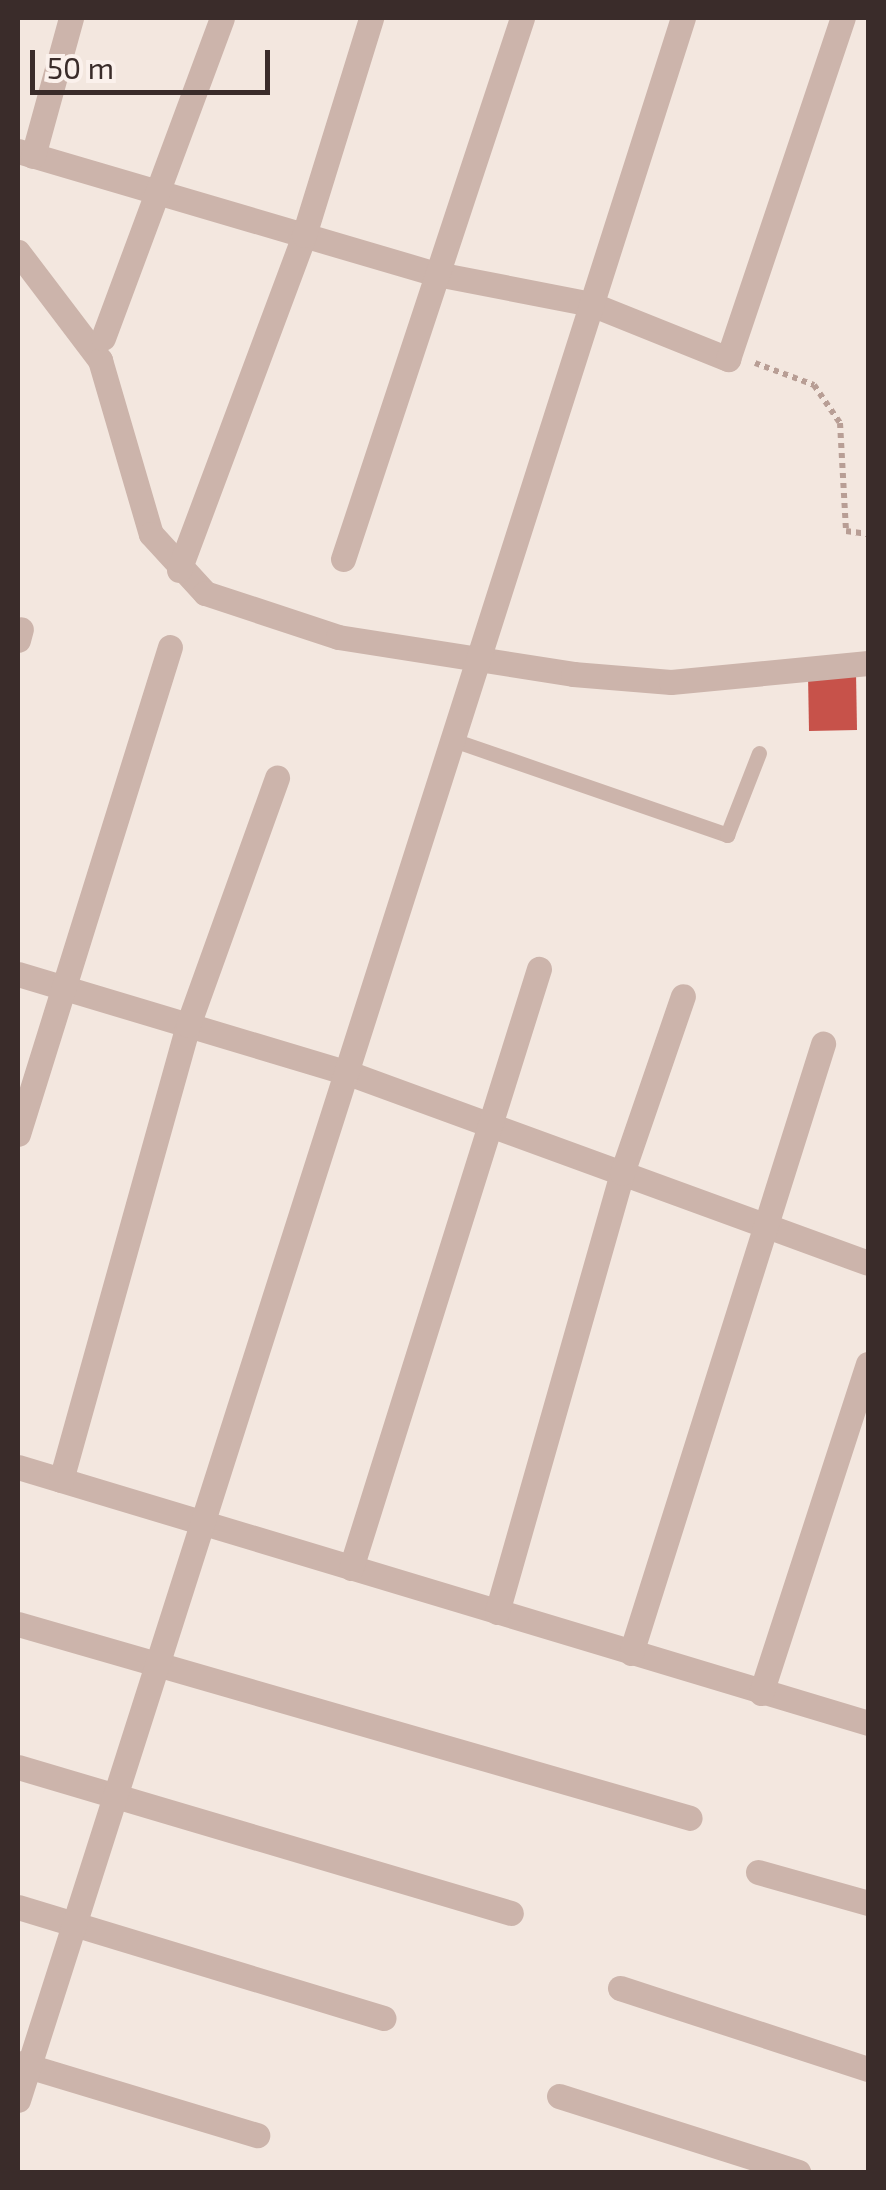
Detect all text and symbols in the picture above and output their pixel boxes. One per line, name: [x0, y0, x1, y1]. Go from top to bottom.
scale bar: [35, 30, 275, 92]
text: 50 m: [47, 49, 114, 85]

